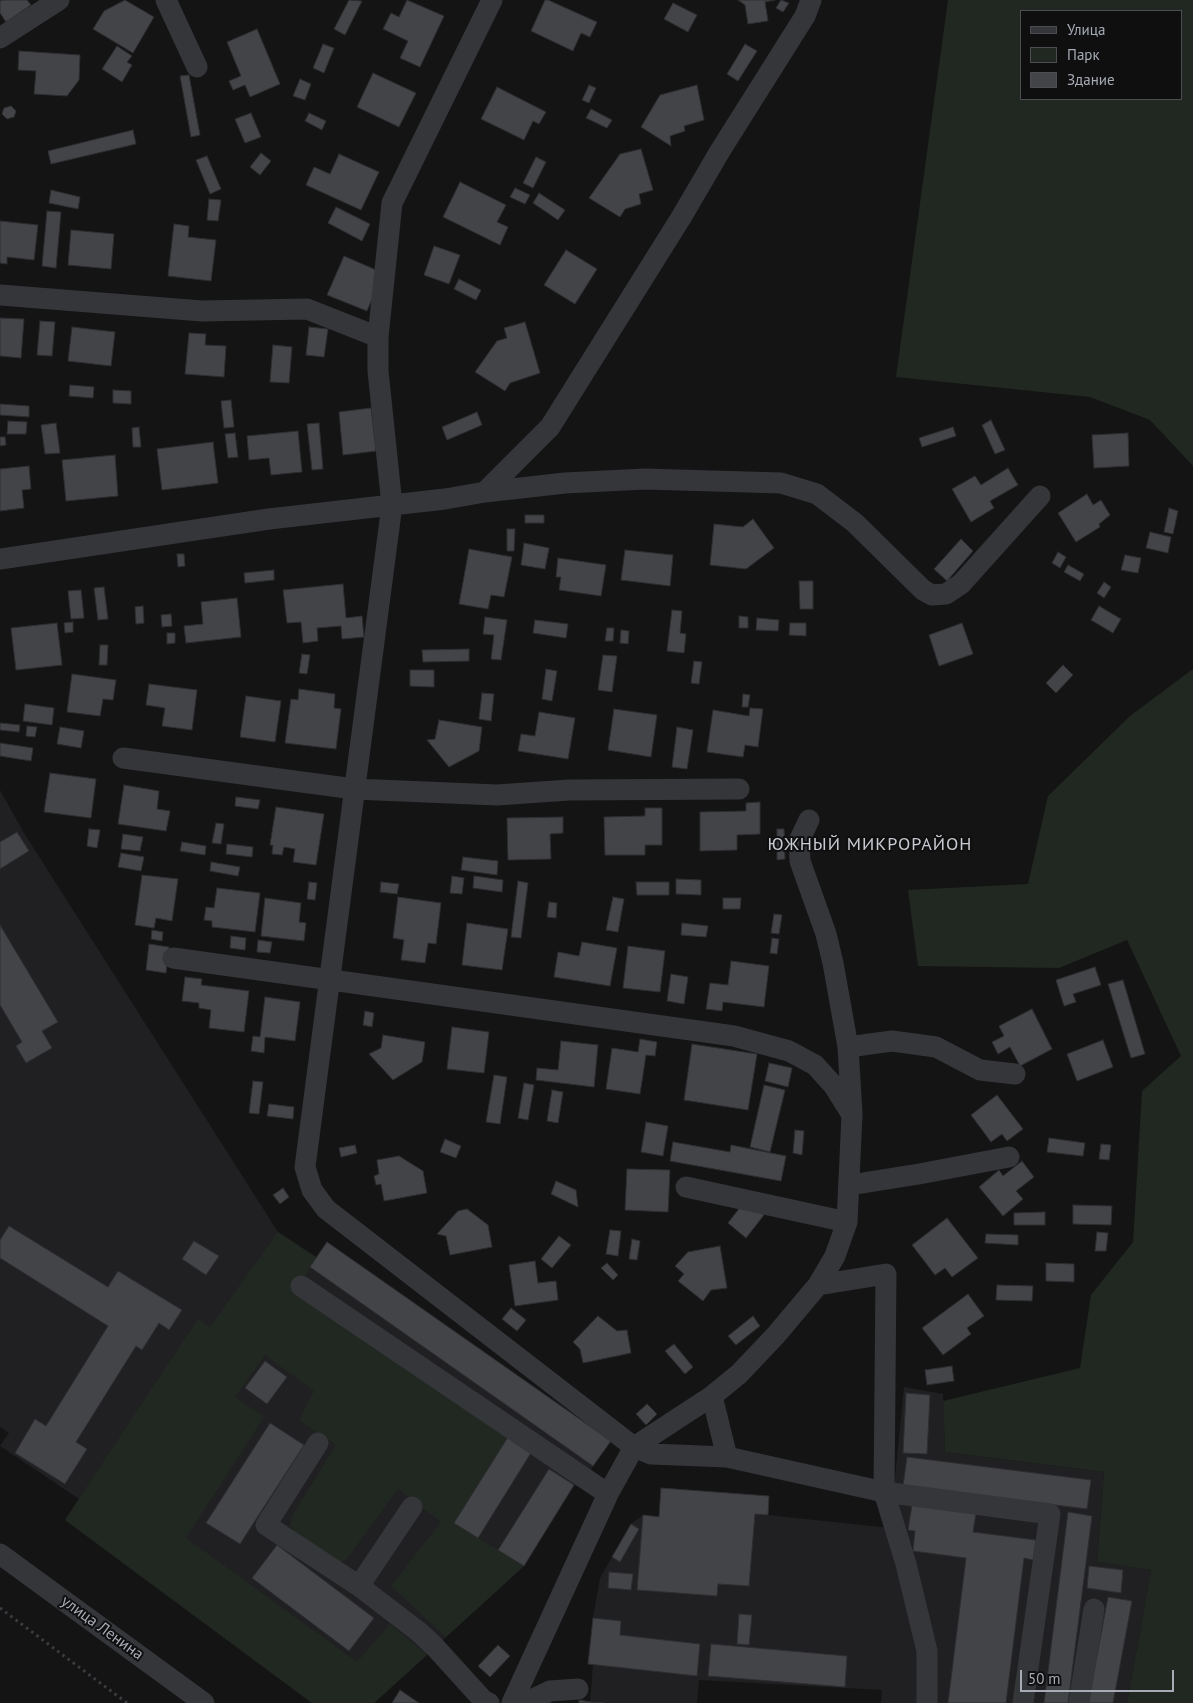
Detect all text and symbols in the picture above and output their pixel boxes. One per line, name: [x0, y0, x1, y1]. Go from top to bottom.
legend: [1020, 10, 1183, 100]
text: Улица: [1067, 20, 1105, 39]
text: Парк: [1067, 45, 1100, 64]
text: Здание: [1067, 70, 1115, 89]
district label: ЮЖНЫЙ МИКРОРАЙОН: [766, 834, 974, 856]
street label: улица Ленина: [57, 1592, 147, 1664]
scale bar: [1023, 1660, 1177, 1692]
text: 50 m: [1028, 1669, 1061, 1688]

